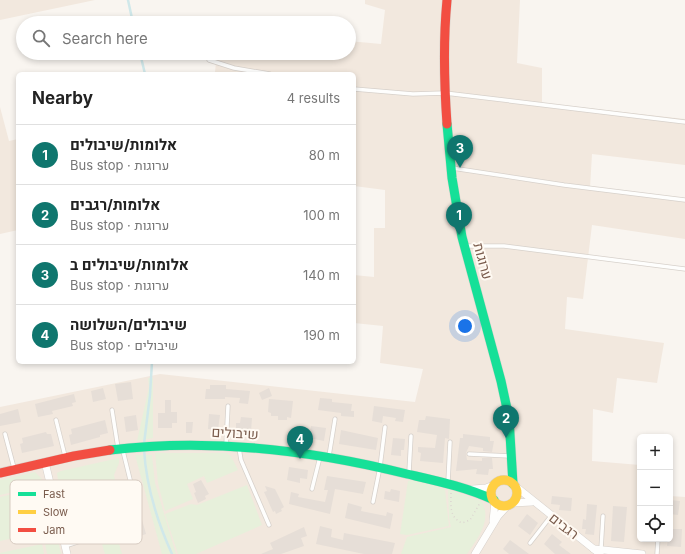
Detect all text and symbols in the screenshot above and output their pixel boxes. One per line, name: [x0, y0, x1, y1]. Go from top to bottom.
search box: [16, 16, 356, 60]
icon: search: [30, 27, 52, 49]
text: Search here: [62, 29, 148, 48]
text: Nearby: [32, 88, 93, 108]
text: 4 results: [287, 90, 340, 106]
text: אלומות/שיבולים: [70, 135, 177, 154]
pin: 3: [447, 135, 473, 168]
text: 1: [42, 147, 48, 163]
text: 80 m: [309, 147, 340, 163]
text: Bus stop · ערוגות: [70, 157, 169, 173]
text: אלומות/רגבים: [70, 195, 160, 214]
pin: 1: [446, 202, 472, 235]
text: 2: [41, 207, 49, 223]
text: 100 m: [303, 207, 340, 223]
text: Bus stop · ערוגות: [70, 217, 169, 233]
street label: ערוגות: [470, 241, 497, 281]
text: אלומות/שיבולים ב: [70, 255, 189, 274]
text: 3: [41, 267, 49, 283]
text: 140 m: [303, 267, 340, 283]
text: Bus stop · ערוגות: [70, 277, 169, 293]
text: שיבולים/השלושה: [70, 315, 187, 334]
your location: [455, 316, 475, 336]
text: 4: [41, 327, 49, 343]
text: 190 m: [303, 327, 340, 343]
text: Bus stop · שיבולים: [70, 337, 178, 353]
pin: 2: [493, 405, 519, 438]
street label: שיבולים: [211, 423, 259, 442]
pin: 4: [287, 426, 313, 459]
map controls: [637, 434, 673, 542]
button: +: [637, 434, 673, 470]
button: −: [637, 470, 673, 506]
legend: [10, 480, 142, 544]
text: Fast: [43, 487, 65, 501]
text: Slow: [43, 505, 68, 519]
button: locate: [637, 506, 673, 542]
street label: רגבים: [546, 509, 582, 542]
text: Jam: [43, 523, 65, 537]

